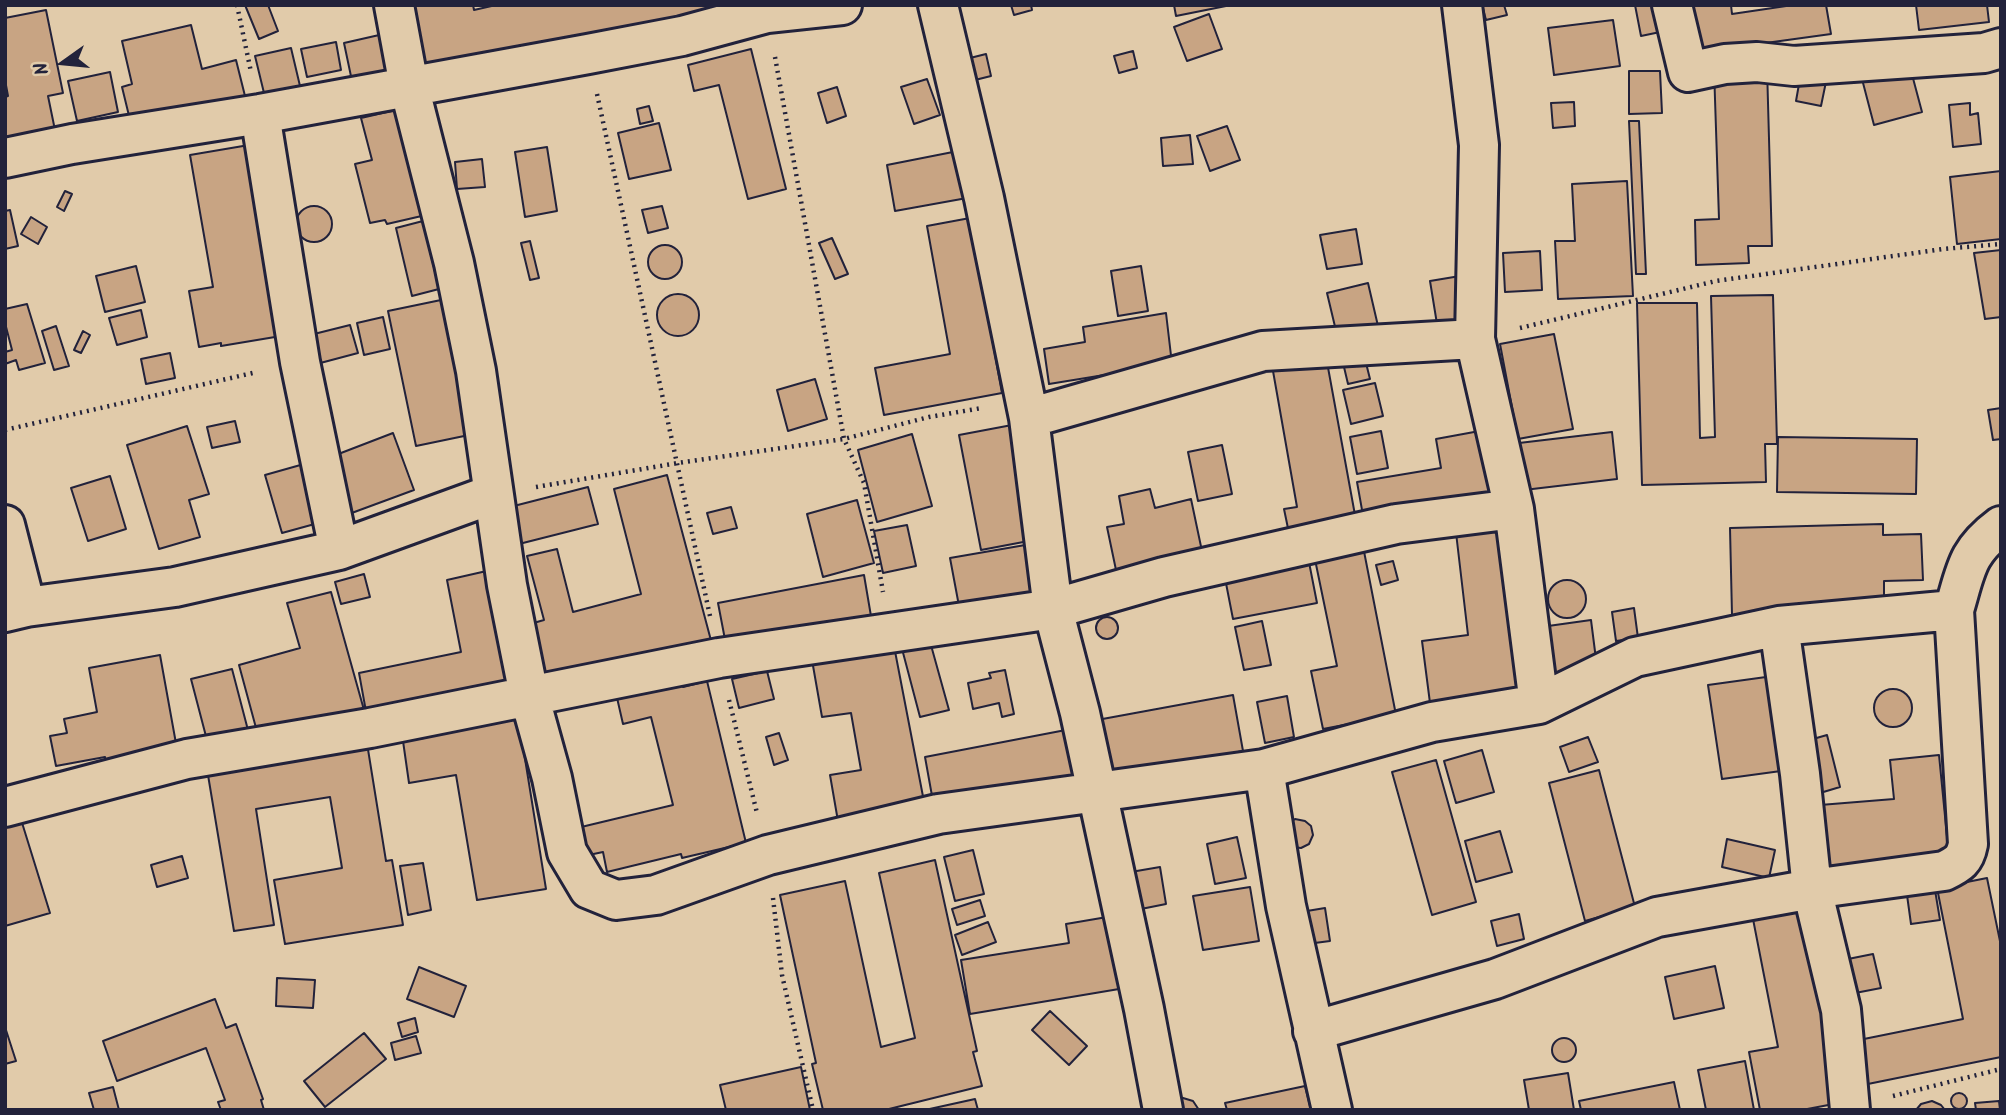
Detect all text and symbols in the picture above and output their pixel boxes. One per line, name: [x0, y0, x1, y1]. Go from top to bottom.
north arrow: [28, 28, 98, 98]
text: N: [27, 59, 59, 78]

